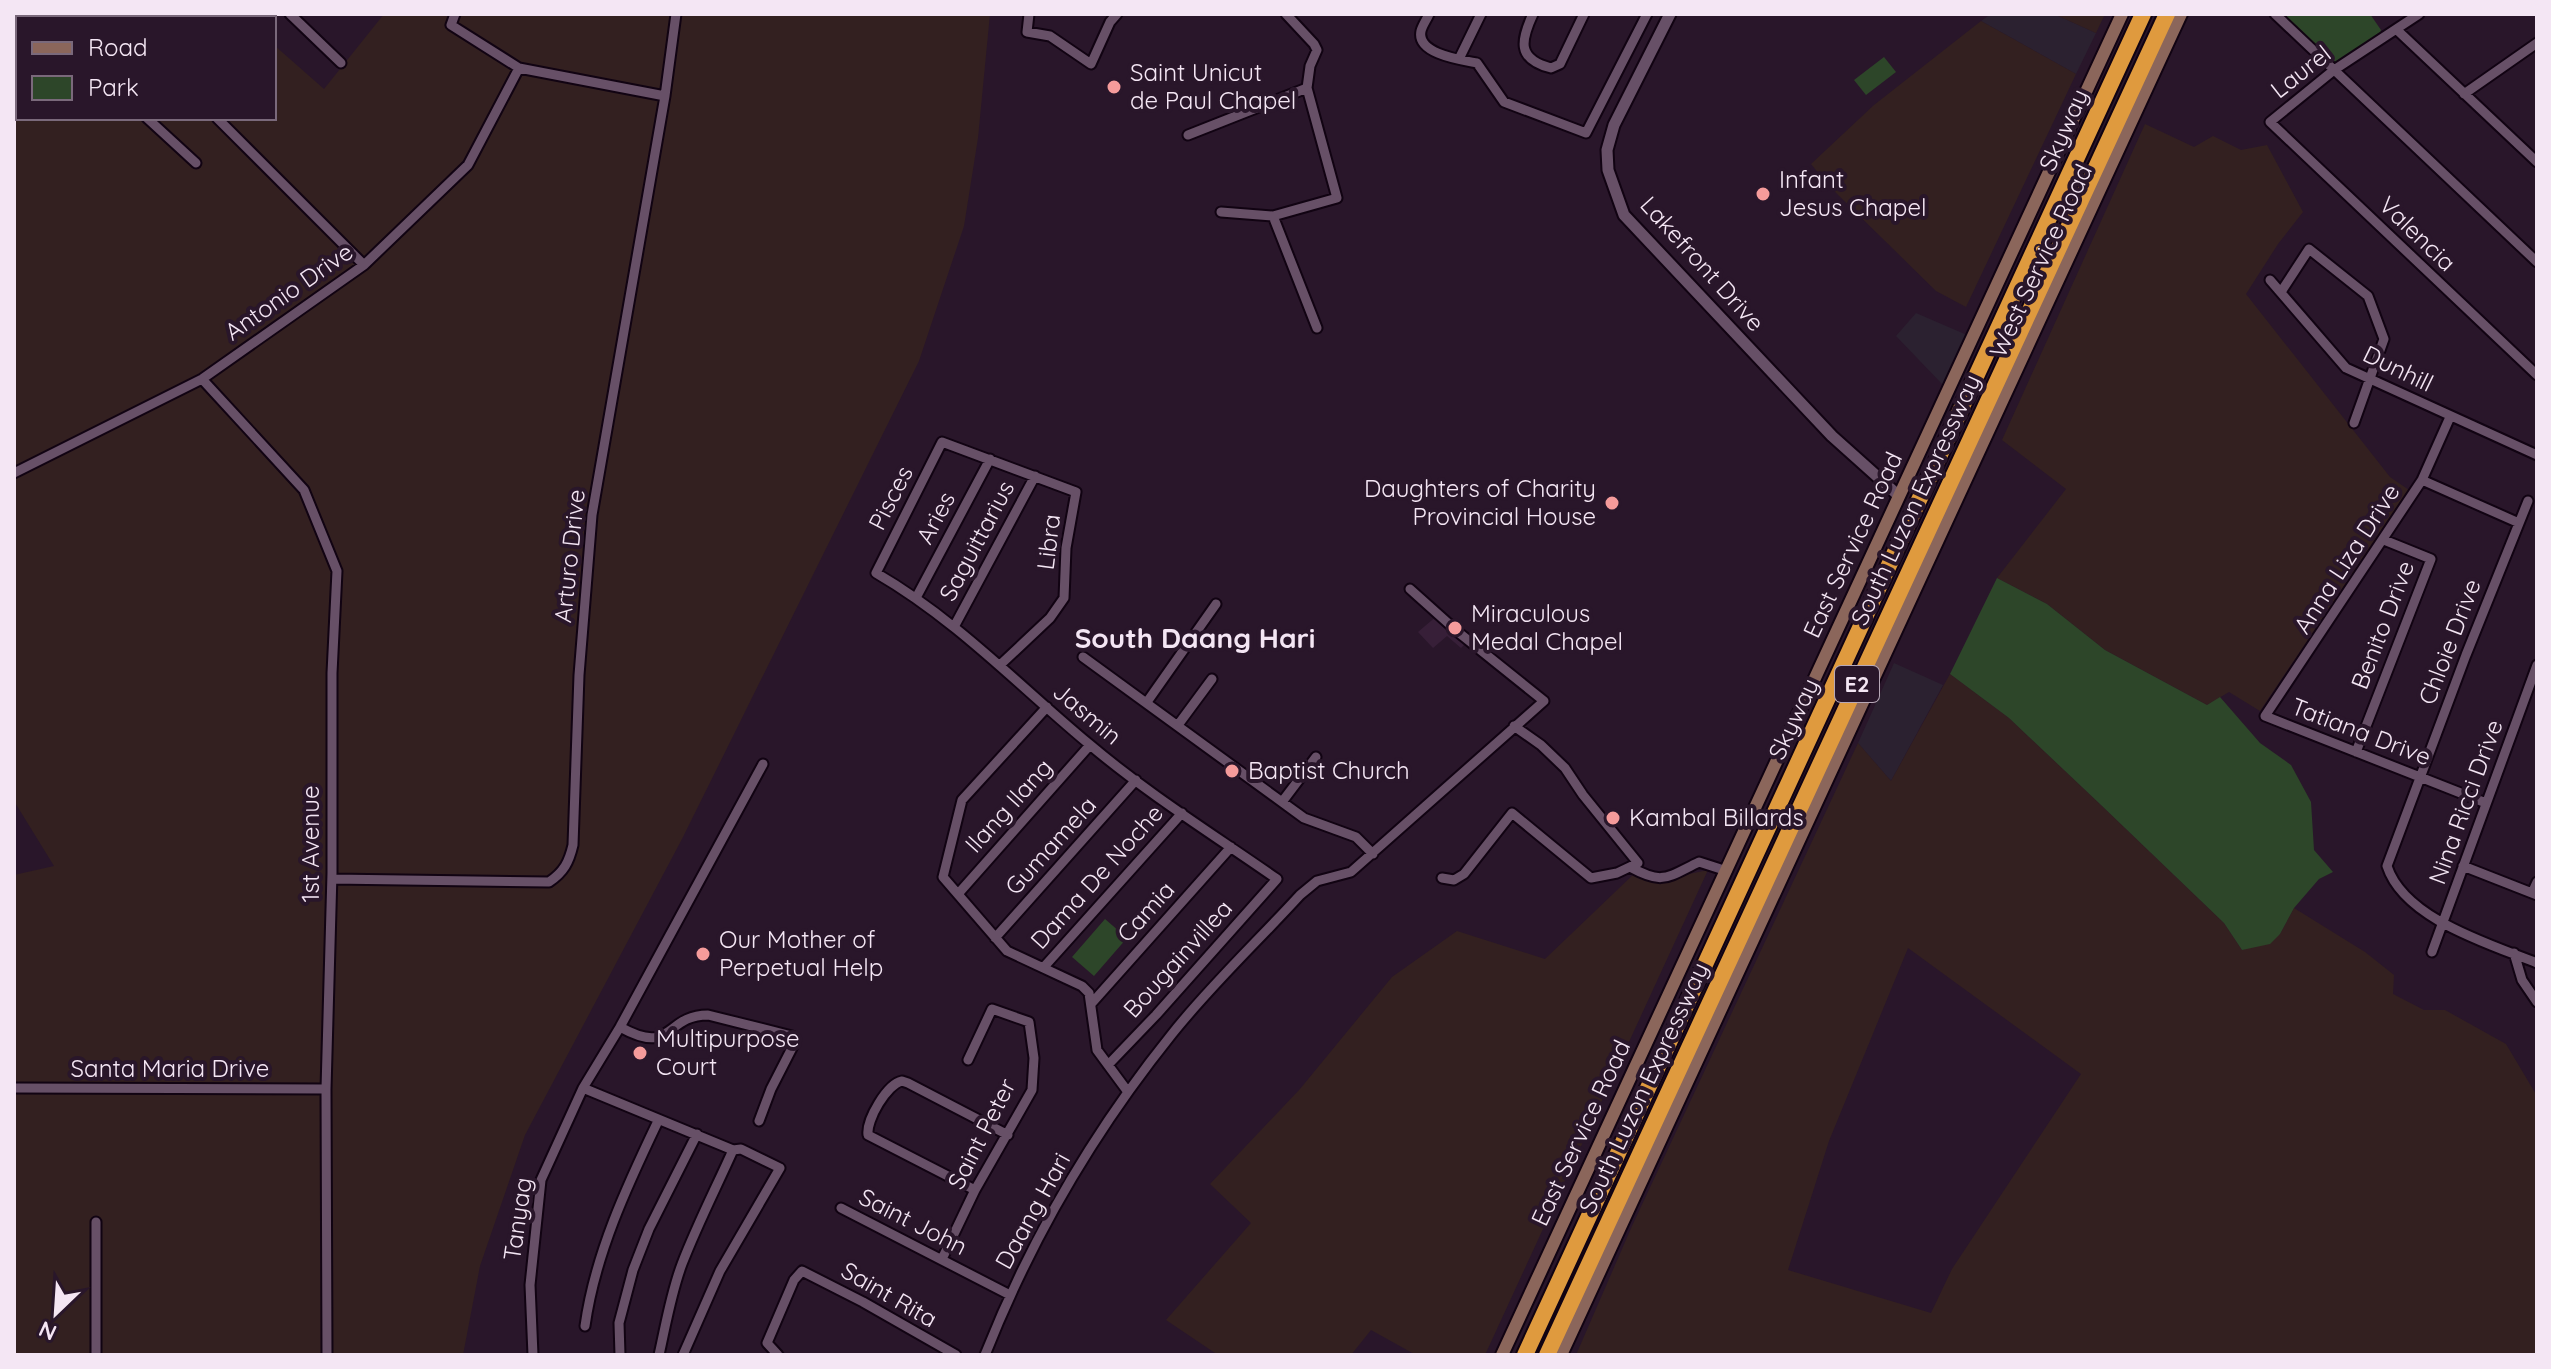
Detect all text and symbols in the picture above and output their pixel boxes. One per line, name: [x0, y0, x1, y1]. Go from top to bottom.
legend: [16, 16, 276, 120]
text: Road: [88, 32, 148, 62]
street label: Laurel: [2264, 38, 2337, 104]
place label: Saint Unicut de Paul Chapel: [1130, 57, 1296, 115]
text: Park: [88, 72, 139, 102]
marker: Saint Unicut de Paul Chapel: [1105, 78, 1123, 96]
street label: Skyway: [2032, 84, 2094, 175]
street label: West Service Road: [1982, 159, 2098, 362]
place label: Infant Jesus Chapel: [1779, 164, 1926, 222]
marker: Infant Jesus Chapel: [1754, 185, 1772, 203]
street label: Valencia: [2373, 189, 2462, 277]
street label: Lakefront Drive: [1634, 190, 1771, 337]
street label: Antonio Drive: [218, 236, 358, 346]
street label: Dunhill: [2358, 338, 2439, 398]
street label: South Luzon Expressway: [1844, 369, 1986, 630]
street label: East Service Road: [1796, 447, 1908, 642]
street label: Pisces: [861, 460, 919, 535]
place label: Daughters of Charity Provincial House: [1364, 473, 1596, 531]
street label: Saguittarius: [932, 475, 1020, 606]
street label: Anna Liza Drive: [2287, 478, 2406, 639]
street label: Aries: [909, 486, 961, 549]
street label: Arturo Drive: [547, 488, 591, 624]
marker: Daughters of Charity Provincial House: [1603, 494, 1621, 512]
street label: Libra: [1030, 512, 1066, 571]
street label: Benito Drive: [2344, 556, 2420, 693]
street label: Chloie Drive: [2411, 575, 2487, 709]
place label: Miraculous Medal Chapel: [1471, 598, 1623, 656]
marker: Miraculous Medal Chapel: [1446, 619, 1464, 637]
district label: South Daang Hari: [1075, 620, 1315, 655]
road number: E2: [1835, 666, 1879, 702]
street label: Skyway: [1761, 673, 1825, 764]
street label: Jasmin: [1047, 676, 1128, 751]
street label: Tatiana Drive: [2287, 691, 2435, 771]
street label: Nina Ricci Drive: [2421, 715, 2509, 888]
street label: Ilang Ilang: [958, 752, 1058, 859]
place label: Baptist Church: [1248, 755, 1410, 785]
marker: Baptist Church: [1223, 762, 1241, 780]
street label: 1st Avenue: [295, 786, 325, 902]
street label: Gumamela: [998, 790, 1102, 901]
street label: Dama De Noche: [1024, 798, 1169, 955]
place label: Kambal Billards: [1629, 802, 1804, 832]
marker: Kambal Billards: [1604, 809, 1622, 827]
street label: Camia: [1110, 875, 1180, 948]
street label: Bougainvillea: [1116, 893, 1238, 1024]
place label: Our Mother of Perpetual Help: [719, 924, 883, 982]
marker: Our Mother of Perpetual Help: [694, 945, 712, 963]
street label: South Luzon Expressway: [1572, 957, 1714, 1218]
place label: Multipurpose Court: [656, 1023, 800, 1081]
street label: East Service Road: [1524, 1035, 1636, 1230]
marker: Multipurpose Court: [631, 1044, 649, 1062]
street label: Santa Maria Drive: [71, 1053, 269, 1083]
street label: Saint Peter: [940, 1073, 1022, 1194]
street label: Daang Hari: [988, 1147, 1076, 1274]
street label: Tanyag: [496, 1175, 538, 1262]
street label: Saint John: [854, 1181, 973, 1261]
street label: Saint Rita: [836, 1255, 943, 1334]
north arrow: [16, 1273, 96, 1353]
text: N: [34, 1315, 61, 1347]

